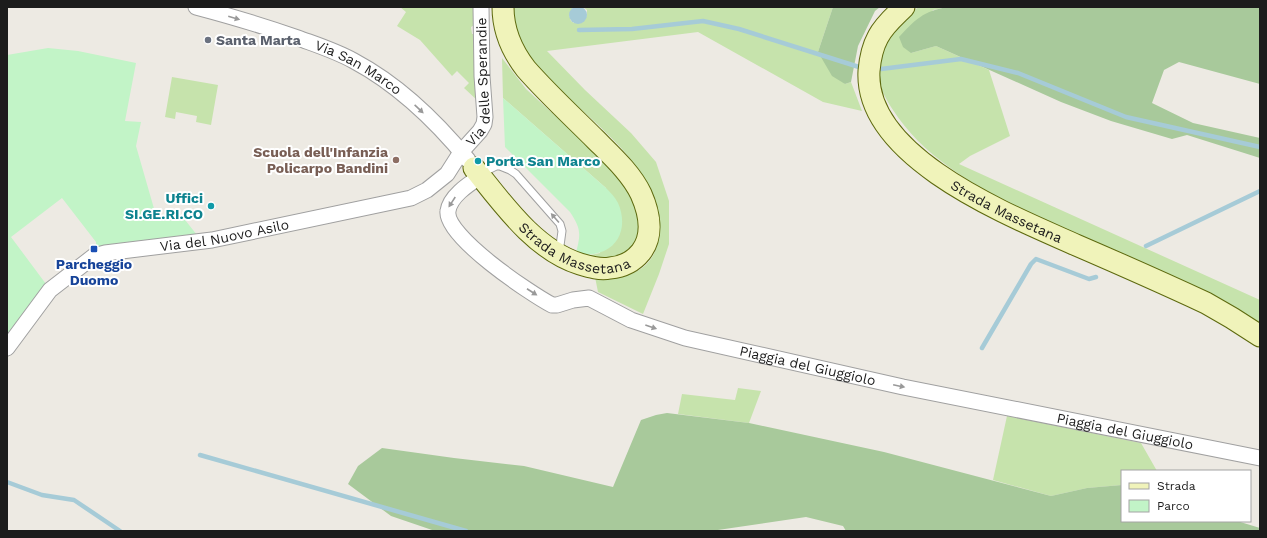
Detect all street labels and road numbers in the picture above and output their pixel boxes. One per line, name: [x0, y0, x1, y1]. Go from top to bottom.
street label: Via delle Sperandie: [462, 17, 493, 149]
street label: Via San Marco: [313, 37, 405, 98]
street label: Strada Massetana: [948, 177, 1065, 246]
street label: Via del Nuovo Asilo: [159, 216, 290, 254]
street label: Strada Massetana: [516, 219, 633, 277]
street label: Piaggia del Giuggiolo: [738, 343, 877, 389]
street label: Piaggia del Giuggiolo: [1055, 410, 1195, 453]

